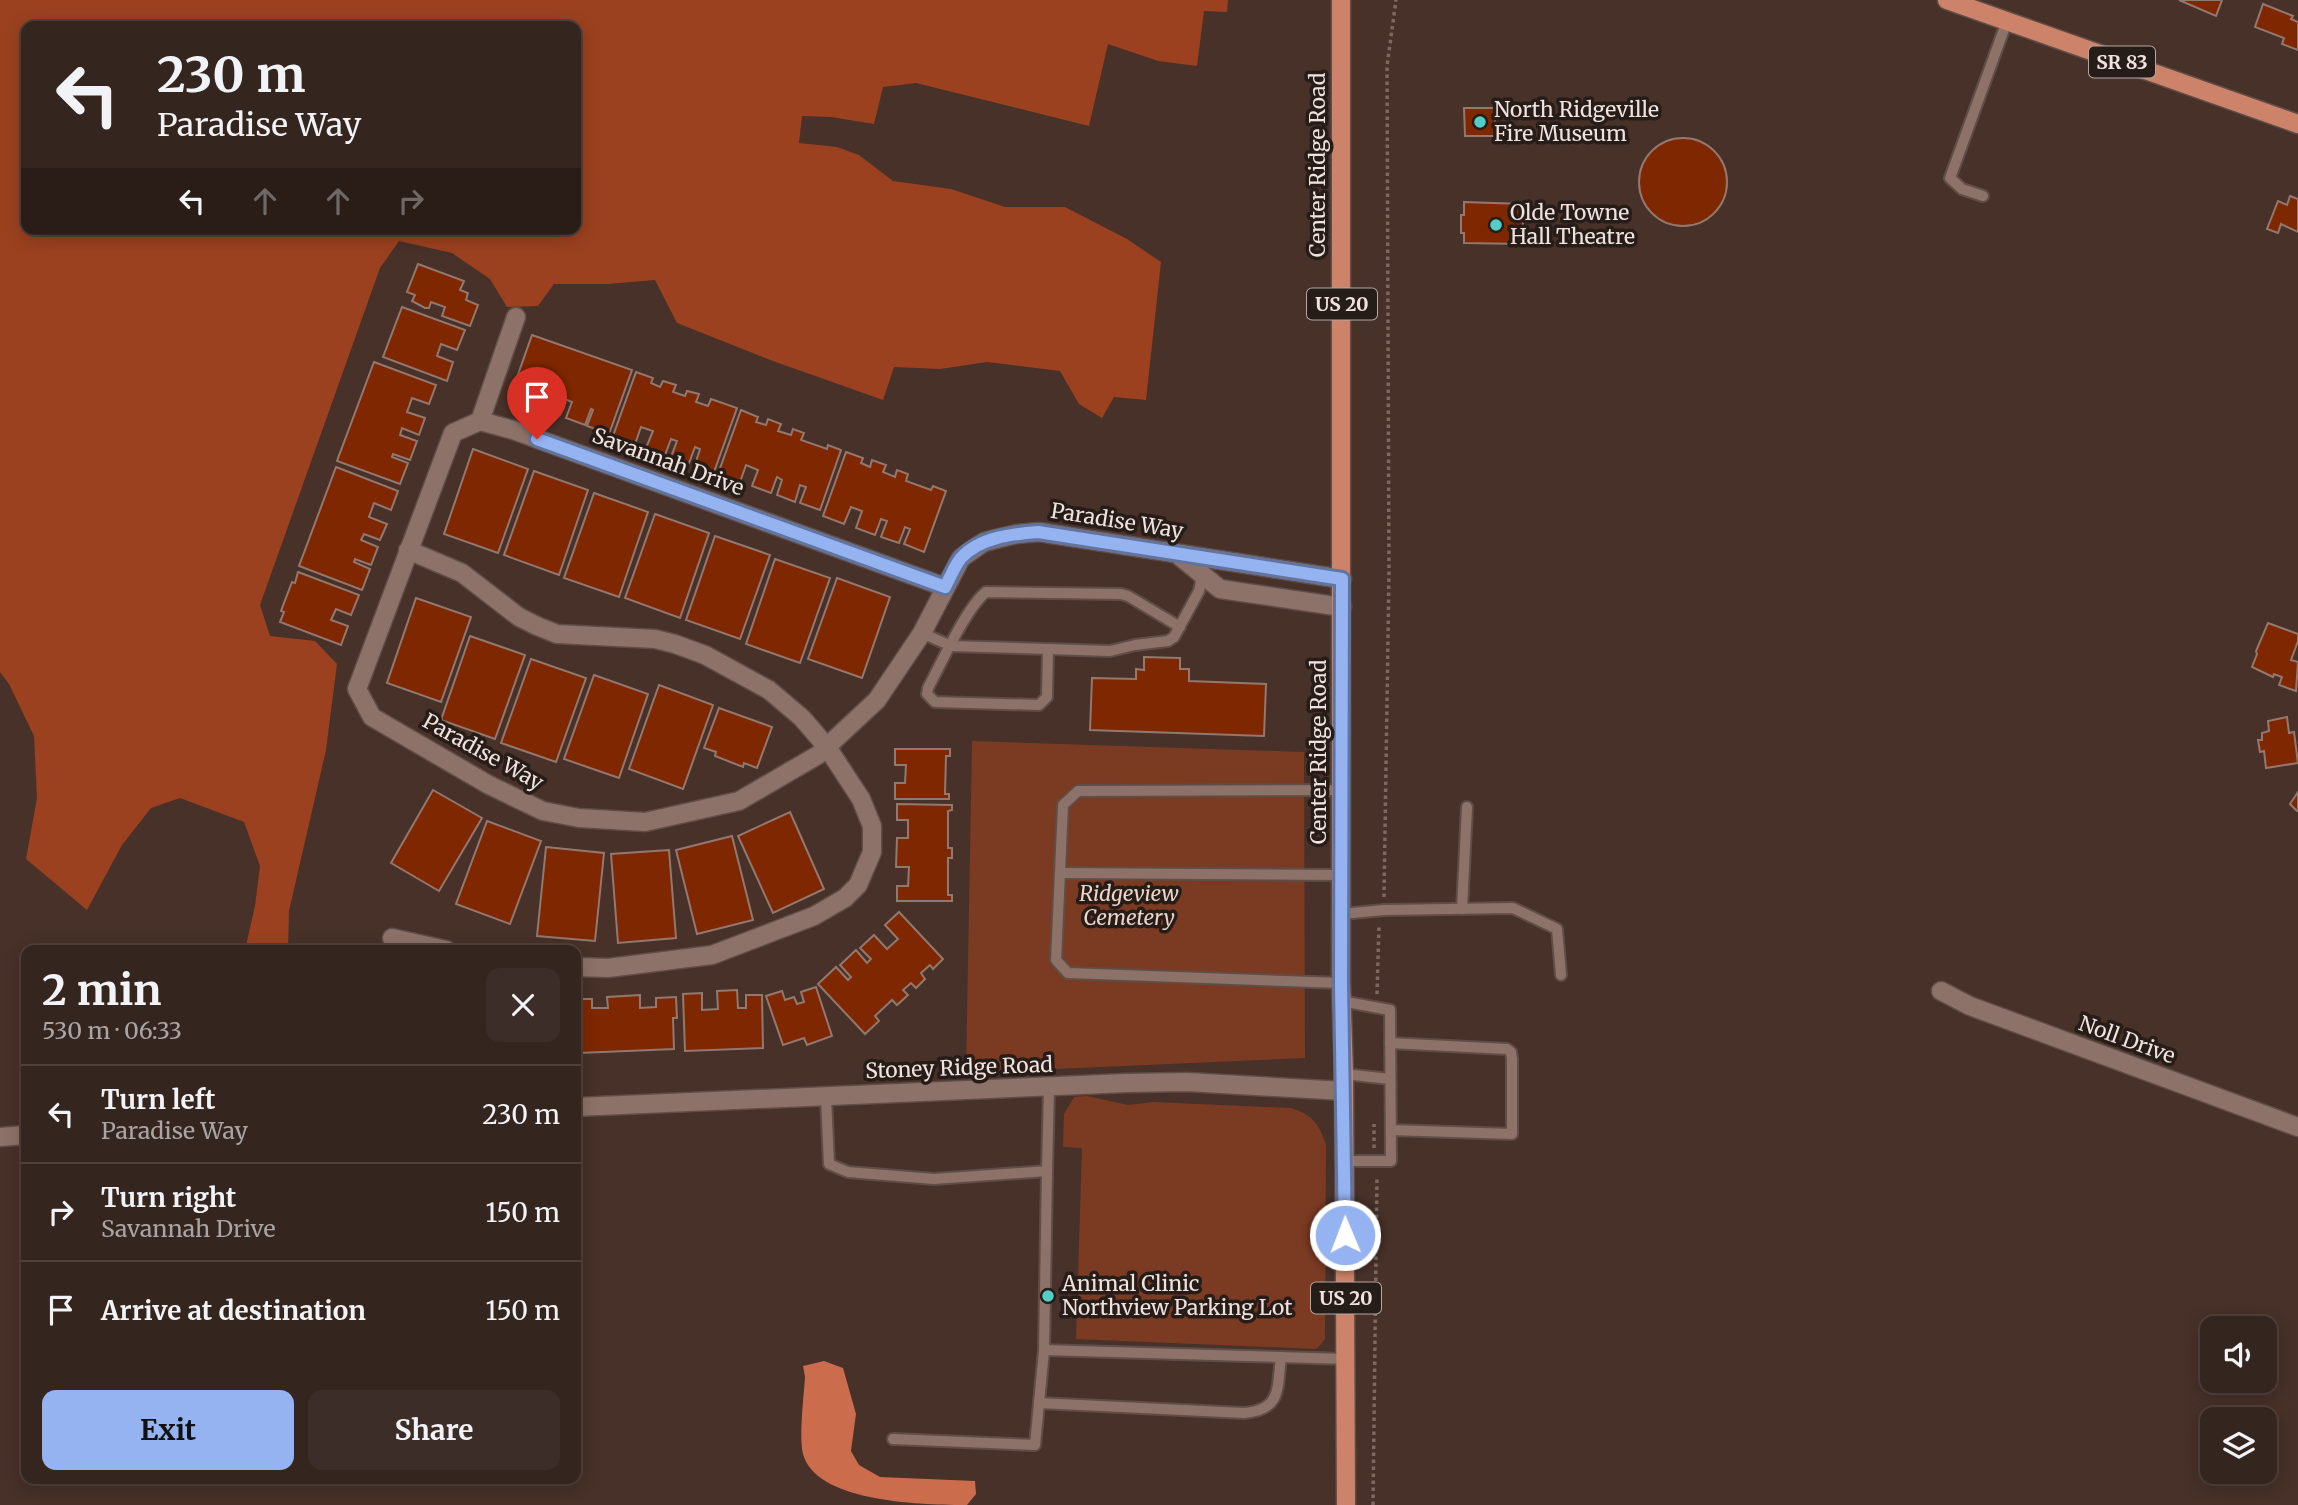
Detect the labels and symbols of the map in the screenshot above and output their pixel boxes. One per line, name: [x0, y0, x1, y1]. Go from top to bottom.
road number: SR 83: [2089, 46, 2155, 78]
street label: Center Ridge Road: [1304, 72, 1331, 257]
place label: North Ridgeville Fire Museum: [1494, 96, 1659, 147]
marker: North Ridgeville Fire Museum: [1472, 114, 1488, 130]
place label: Olde Towne Hall Theatre: [1510, 199, 1635, 250]
marker: Olde Towne Hall Theatre: [1488, 217, 1504, 233]
road number: US 20: [1307, 288, 1377, 320]
pin: [507, 367, 567, 439]
street label: Savannah Drive: [589, 422, 748, 501]
street label: Paradise Way: [1049, 497, 1186, 544]
street label: Center Ridge Road: [1305, 659, 1332, 844]
street label: Paradise Way: [418, 707, 549, 796]
park label: Ridgeview Cemetery: [1079, 880, 1179, 931]
street label: Noll Drive: [2075, 1010, 2179, 1069]
street label: Stoney Ridge Road: [865, 1051, 1054, 1084]
position arrow: [1308, 1198, 1382, 1272]
place label: Animal Clinic Northview Parking Lot: [1061, 1270, 1292, 1321]
road number: US 20: [1311, 1282, 1381, 1314]
marker: Animal Clinic Northview Parking Lot: [1040, 1288, 1056, 1304]

